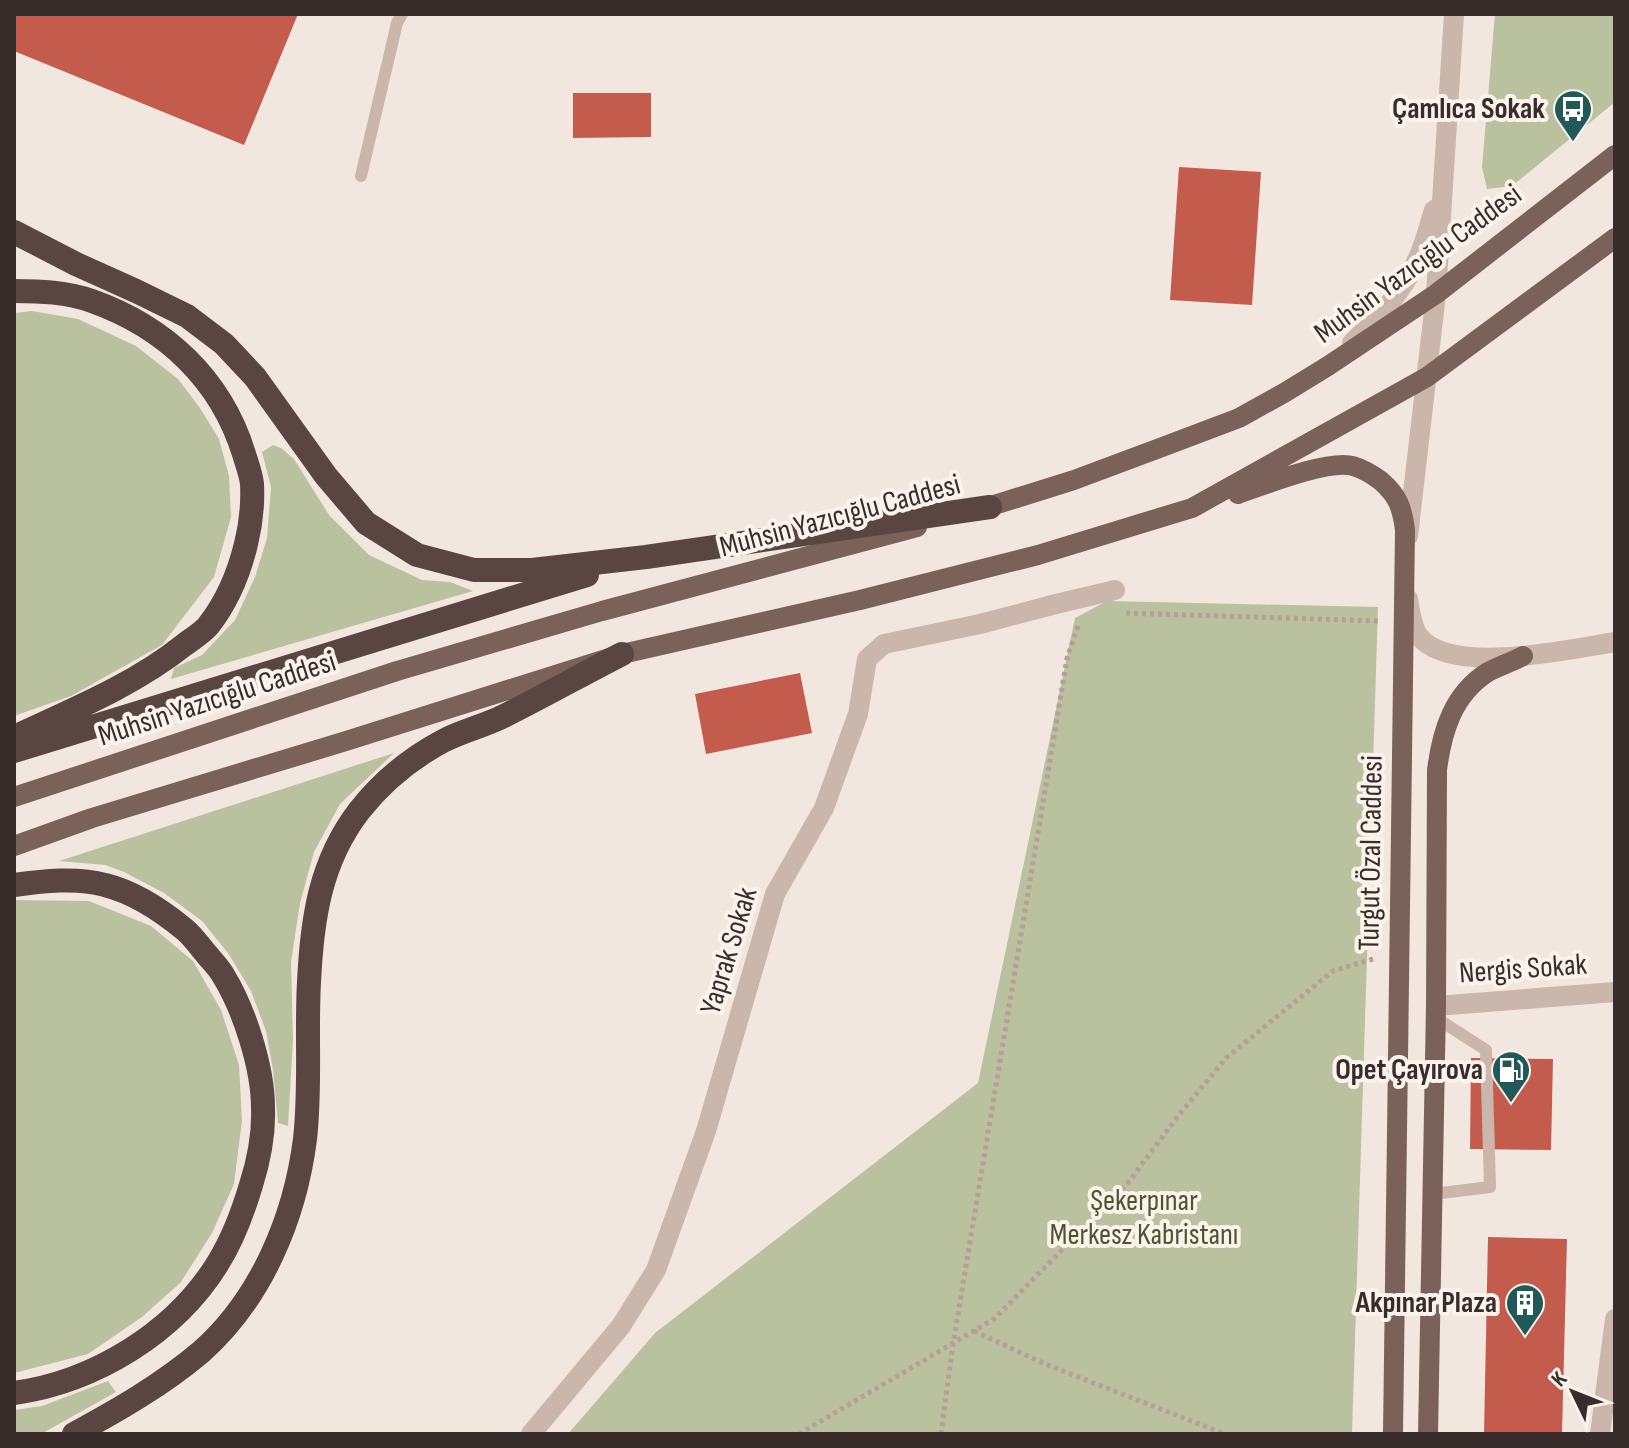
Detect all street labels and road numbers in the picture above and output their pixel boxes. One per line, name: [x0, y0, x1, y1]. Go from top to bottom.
street label: Muhsin Yazıcığlu Caddesi: [1307, 177, 1529, 351]
street label: Muhsin Yazıcığlu Caddesi: [716, 467, 964, 565]
street label: Muhsin Yazıcığlu Caddesi: [94, 644, 340, 754]
street label: Turgut Özal Caddesi: [1351, 755, 1391, 951]
street label: Yaprak Sokak: [693, 883, 765, 1019]
street label: Nergis Sokak: [1458, 947, 1589, 991]

